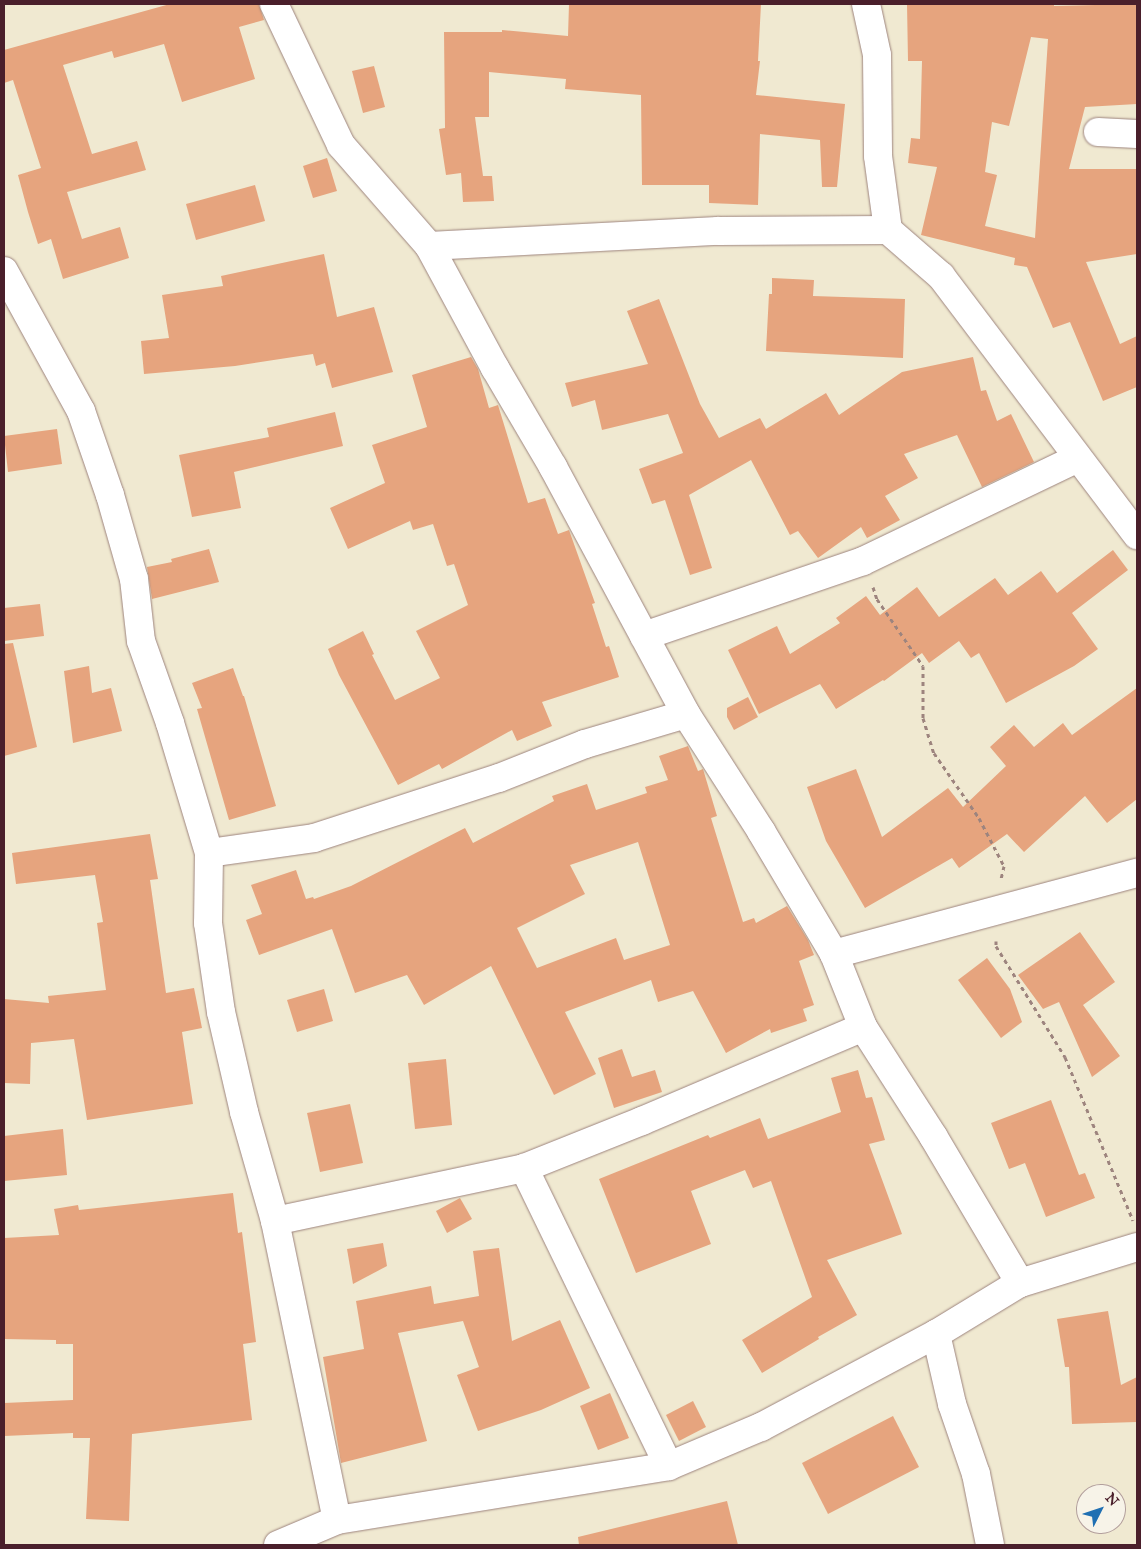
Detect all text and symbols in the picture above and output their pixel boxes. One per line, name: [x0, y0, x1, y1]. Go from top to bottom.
north arrow: [1076, 1484, 1126, 1534]
text: N: [1102, 1489, 1122, 1510]

